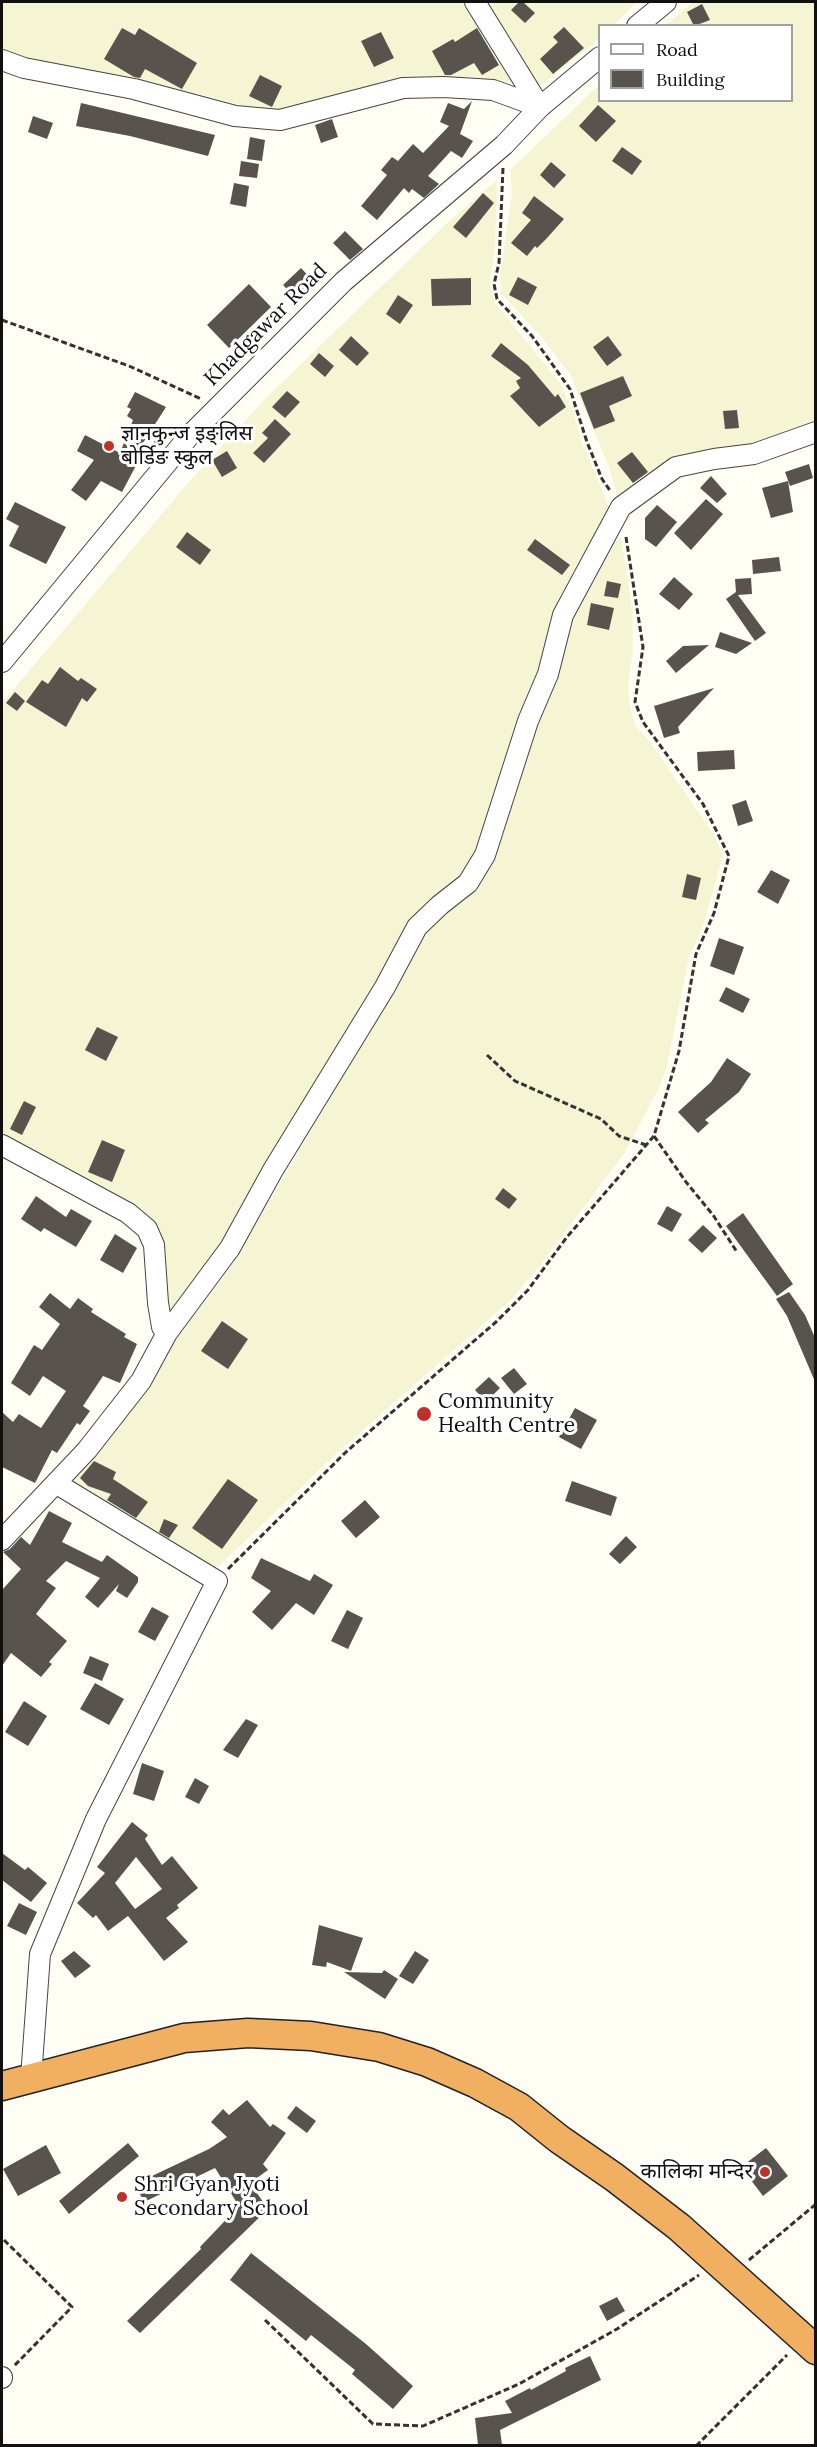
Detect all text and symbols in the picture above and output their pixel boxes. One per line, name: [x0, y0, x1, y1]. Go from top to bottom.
legend: [598, 24, 793, 102]
text: Road: [656, 38, 698, 61]
text: Building: [656, 68, 724, 91]
street label: Khadgawar Road: [199, 258, 333, 392]
place label: ज्ञानकुन्ज इङ्लिस बोर्डिङ स्कुल: [121, 421, 253, 471]
marker: ज्ञानकुन्ज इङ्लिस बोर्डिङ स्कुल: [102, 439, 116, 453]
place label: Community Health Centre: [438, 1389, 575, 1439]
marker: Community Health Centre: [415, 1405, 433, 1423]
place label: कालिका मन्दिर: [640, 2159, 753, 2185]
marker: कालिका मन्दिर: [758, 2165, 772, 2179]
place label: Shri Gyan Jyoti Secondary School: [134, 2172, 309, 2222]
marker: Shri Gyan Jyoti Secondary School: [115, 2190, 129, 2204]

